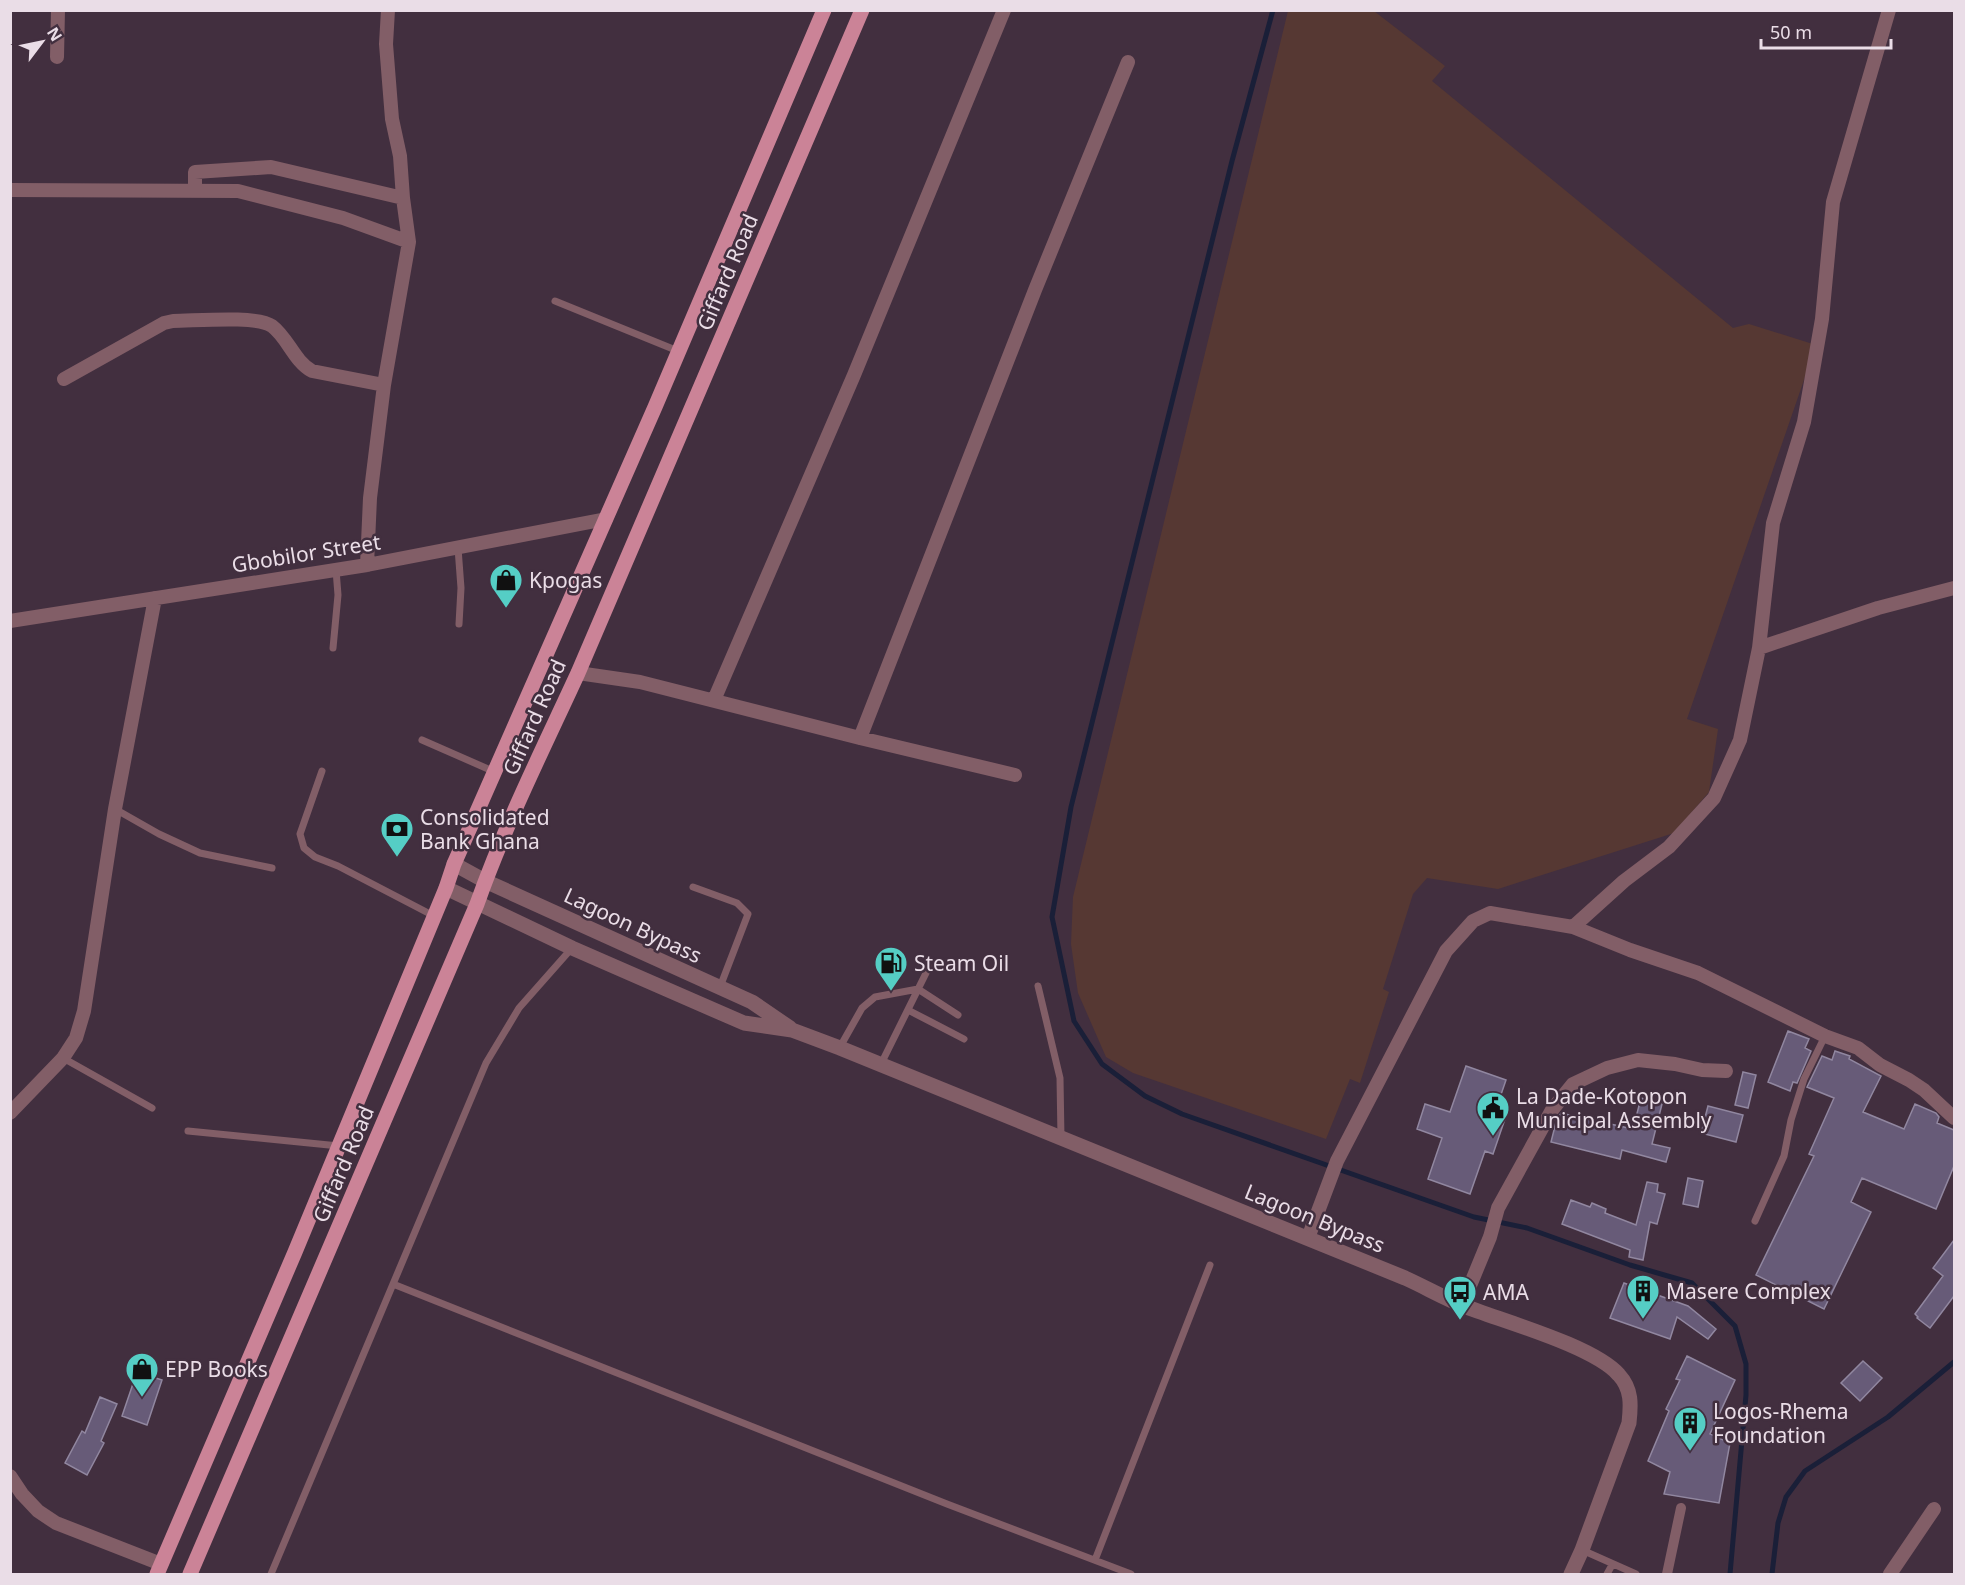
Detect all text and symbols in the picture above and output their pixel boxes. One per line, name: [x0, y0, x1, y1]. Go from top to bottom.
north arrow: [12, 12, 72, 72]
scale bar: [1761, 12, 1892, 50]
text: 50 m: [1770, 20, 1812, 44]
text: N: [42, 23, 67, 45]
street label: Giffard Road: [690, 209, 764, 335]
street label: Gbobilor Street: [230, 527, 383, 579]
shop icon: Kpogas: [488, 562, 524, 609]
place label: Kpogas: [529, 566, 602, 594]
street label: Giffard Road: [496, 655, 572, 779]
place label: Consolidated Bank Ghana: [420, 803, 550, 855]
bank icon: Consolidated Bank Ghana: [379, 811, 415, 858]
street label: Lagoon Bypass: [560, 881, 706, 969]
fuel station icon: Steam Oil: [873, 945, 909, 992]
place label: Steam Oil: [914, 949, 1009, 977]
place label: La Dade-Kotopon Municipal Assembly: [1516, 1082, 1712, 1134]
public building icon: La Dade-Kotopon Municipal Assembly: [1475, 1090, 1511, 1137]
street label: Giffard Road: [306, 1101, 380, 1227]
street label: Lagoon Bypass: [1241, 1177, 1389, 1259]
building icon: Masere Complex: [1625, 1273, 1661, 1320]
bus stop icon: AMA: [1442, 1274, 1478, 1321]
place label: Masere Complex: [1666, 1277, 1831, 1305]
place label: AMA: [1483, 1278, 1529, 1306]
shop icon: EPP Books: [124, 1351, 160, 1398]
place label: EPP Books: [165, 1355, 268, 1383]
place label: Logos-Rhema Foundation: [1713, 1397, 1848, 1449]
building icon: Logos-Rhema Foundation: [1672, 1405, 1708, 1452]

